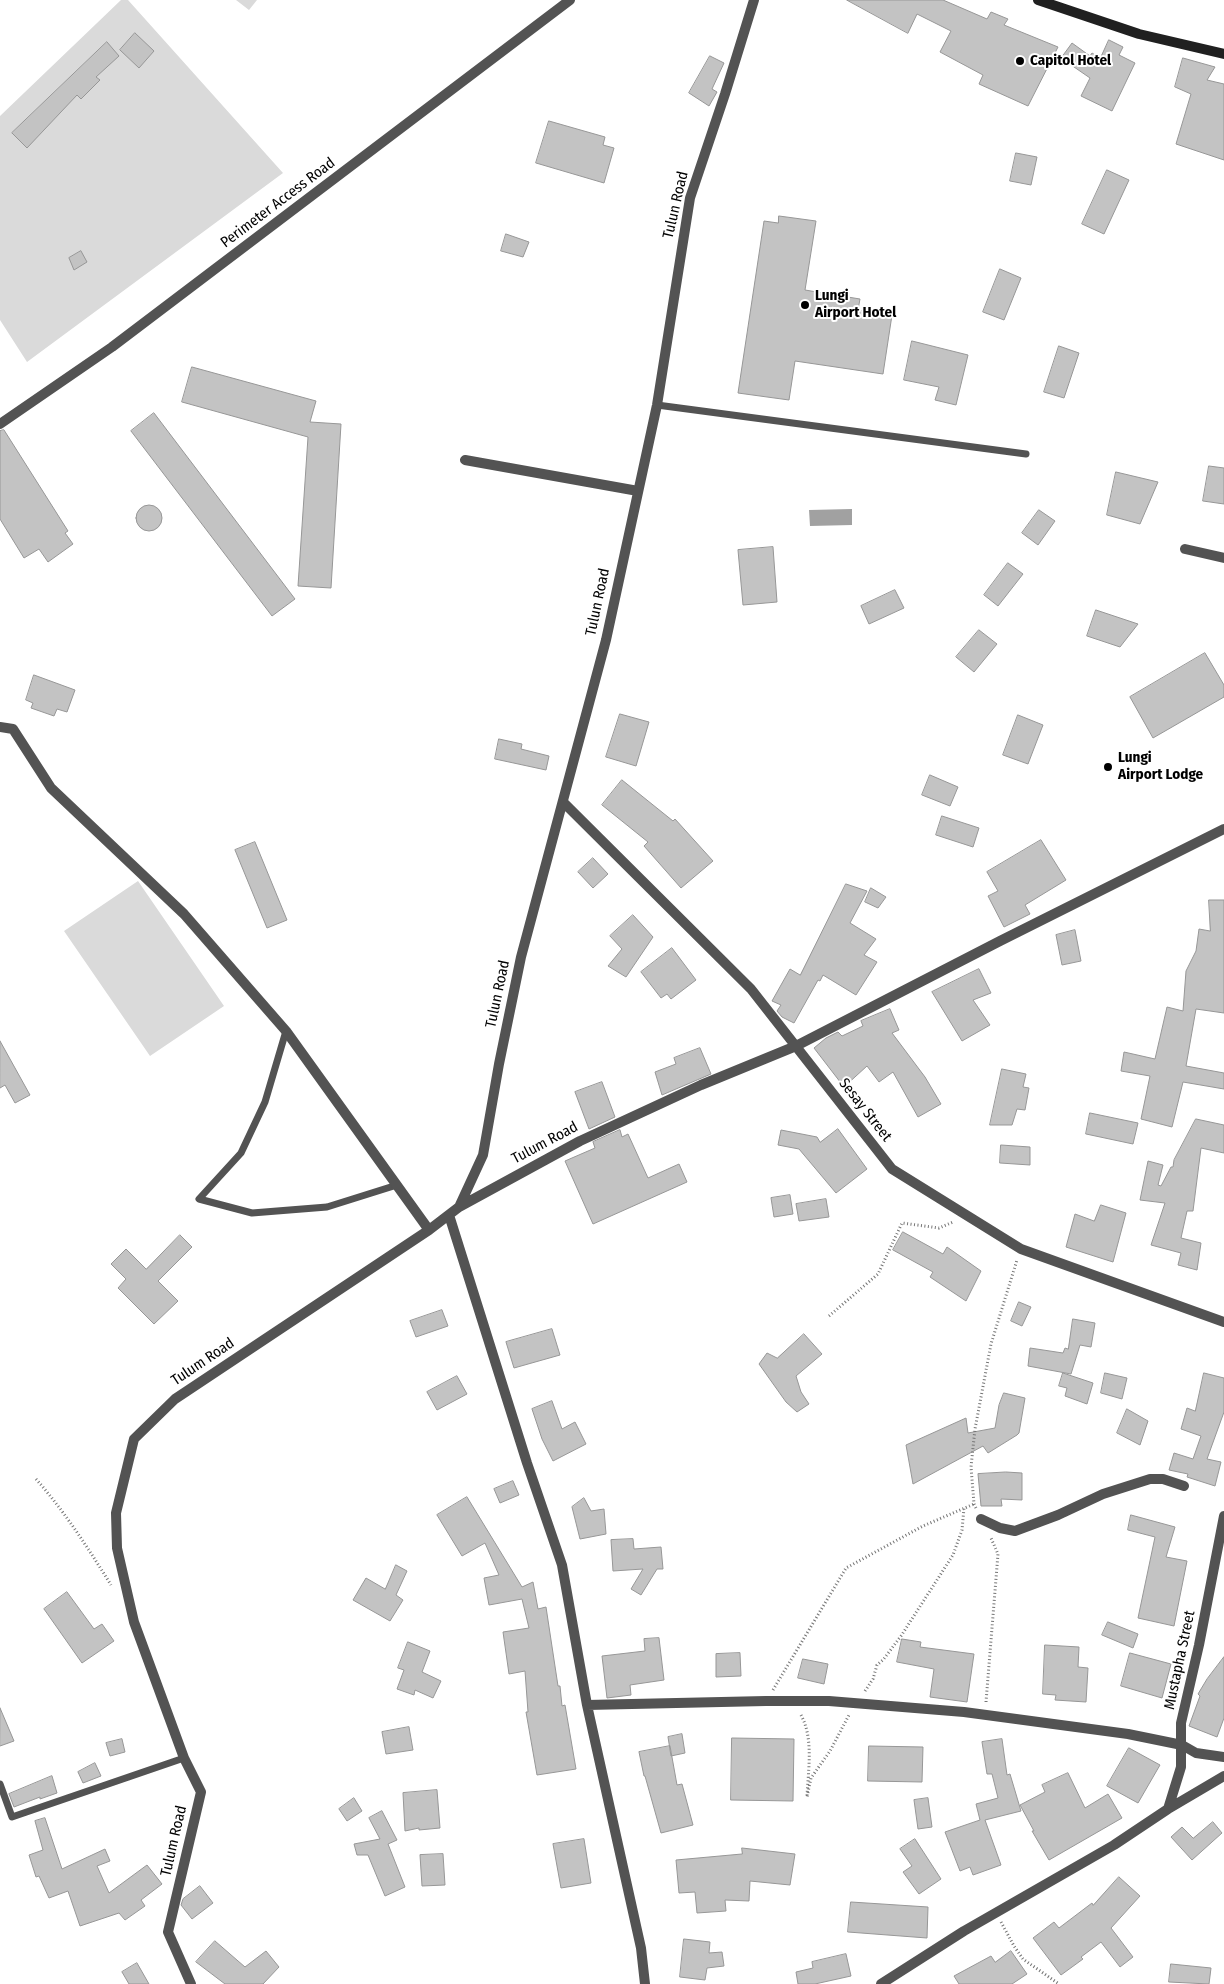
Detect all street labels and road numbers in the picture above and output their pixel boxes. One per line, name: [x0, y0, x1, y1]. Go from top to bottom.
street label: Perimeter Access Road: [217, 154, 339, 252]
street label: Tulun Road: [660, 170, 692, 240]
street label: Tulun Road: [582, 567, 614, 637]
street label: Tulun Road: [482, 959, 514, 1029]
street label: Sesay Street: [835, 1075, 895, 1145]
street label: Tulum Road: [509, 1118, 581, 1168]
street label: Tulum Road: [168, 1334, 238, 1390]
street label: Mustapha Street: [1161, 1609, 1199, 1711]
street label: Tulum Road: [157, 1804, 191, 1878]

